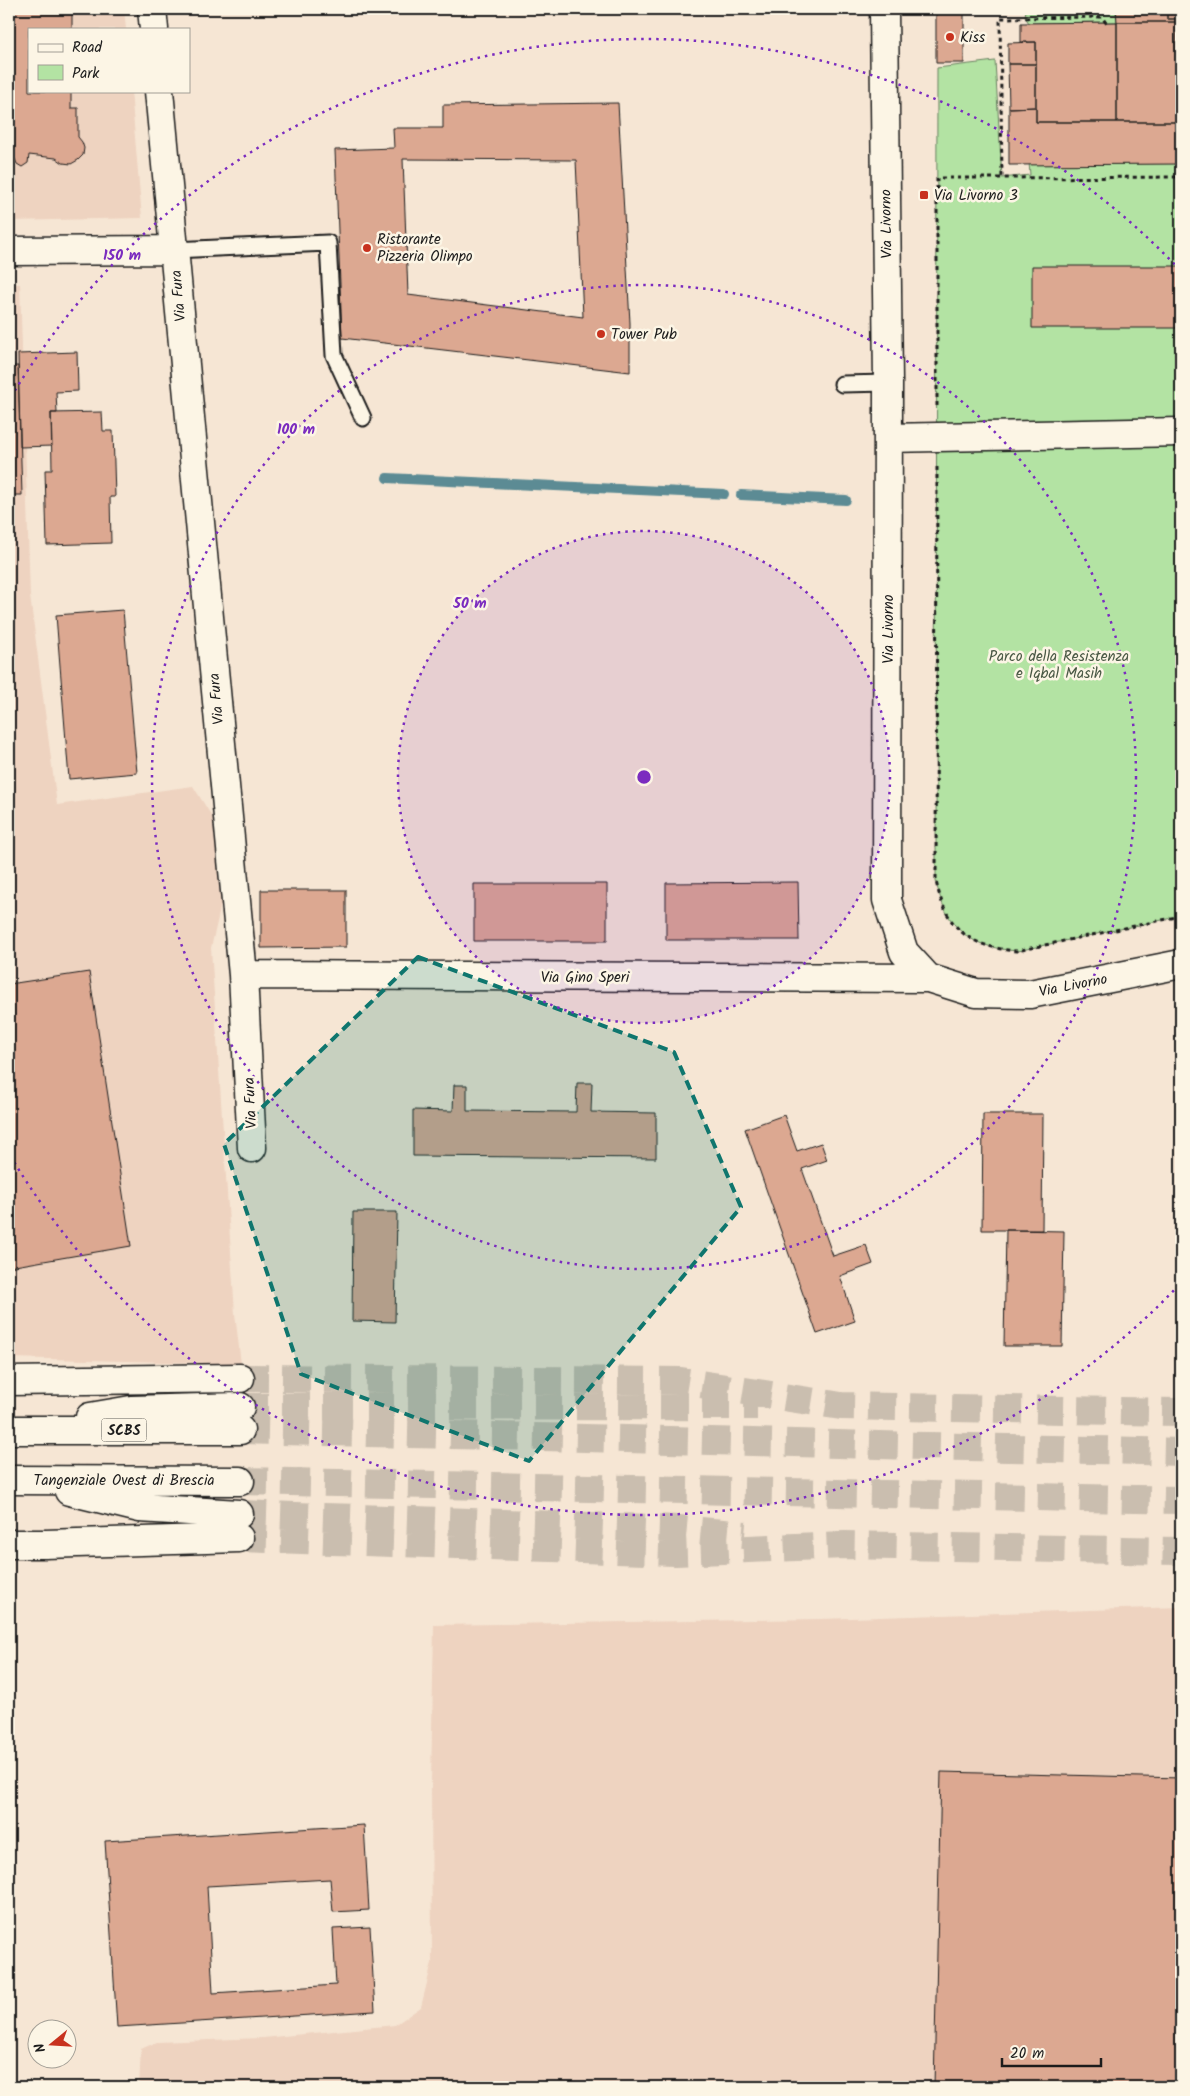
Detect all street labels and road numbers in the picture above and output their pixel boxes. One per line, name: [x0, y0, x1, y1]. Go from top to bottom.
street label: Via Livorno: [874, 189, 900, 259]
street label: Via Fura: [165, 269, 193, 323]
street label: Via Livorno: [877, 594, 901, 664]
street label: Via Fura: [203, 672, 231, 726]
street label: Via Gino Speri: [541, 966, 631, 990]
street label: Via Livorno: [1037, 968, 1110, 1004]
street label: Via Fura: [238, 1077, 264, 1129]
road number: SCBS: [102, 1418, 146, 1442]
street label: Tangenziale Ovest di Brescia: [33, 1469, 215, 1493]

